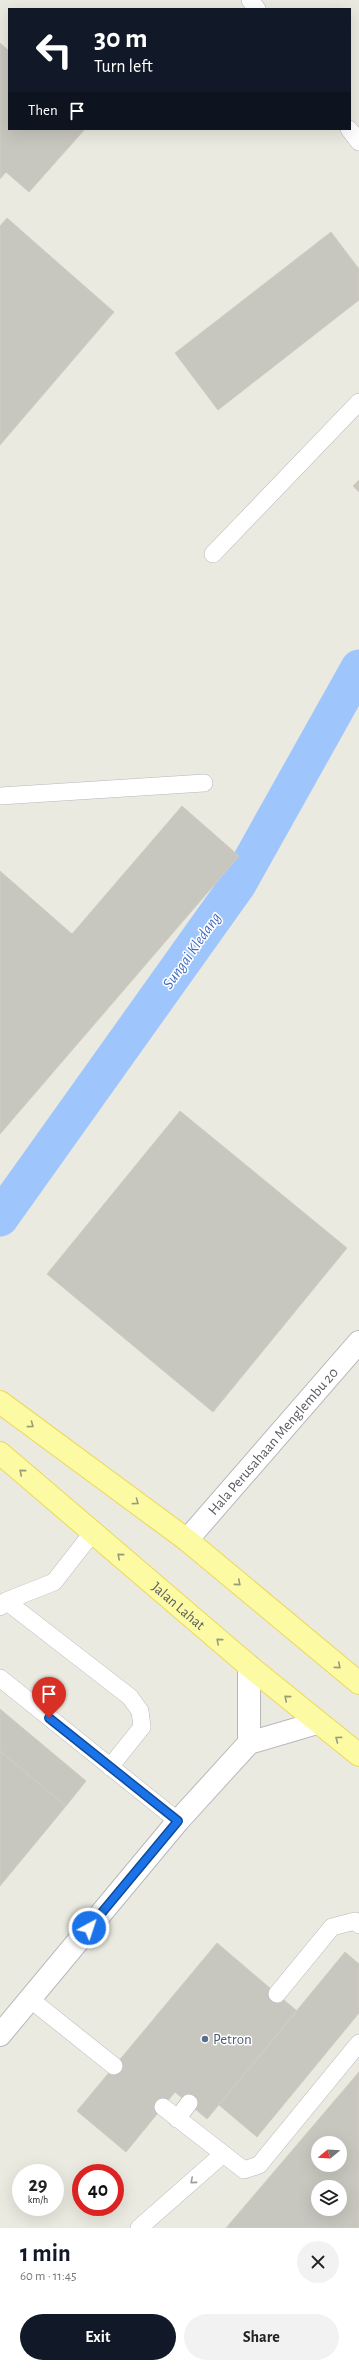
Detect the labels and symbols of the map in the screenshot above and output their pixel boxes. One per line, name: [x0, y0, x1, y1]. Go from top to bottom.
water label: Sungai Kledang: [160, 910, 224, 992]
street label: Hala Perusahaan Menglembu 20: [205, 1365, 341, 1518]
one-way arrow: [27, 1420, 34, 1427]
one-way arrow: [19, 1469, 26, 1476]
one-way arrow: [132, 1498, 139, 1505]
one-way arrow: [118, 1554, 125, 1561]
one-way arrow: [234, 1578, 241, 1585]
street label: Jalan Lahat: [149, 1579, 208, 1633]
one-way arrow: [216, 1638, 224, 1645]
one-way arrow: [334, 1661, 341, 1668]
pin: [32, 1677, 66, 1718]
one-way arrow: [284, 1696, 292, 1703]
one-way arrow: [335, 1737, 342, 1744]
position arrow: [68, 1907, 110, 1949]
place label: Petron: [213, 2032, 252, 2047]
marker: Petron: [200, 2034, 210, 2044]
north arrow: [311, 2136, 347, 2172]
speed limit sign: 40: [72, 2164, 124, 2216]
one-way arrow: [190, 2176, 197, 2183]

